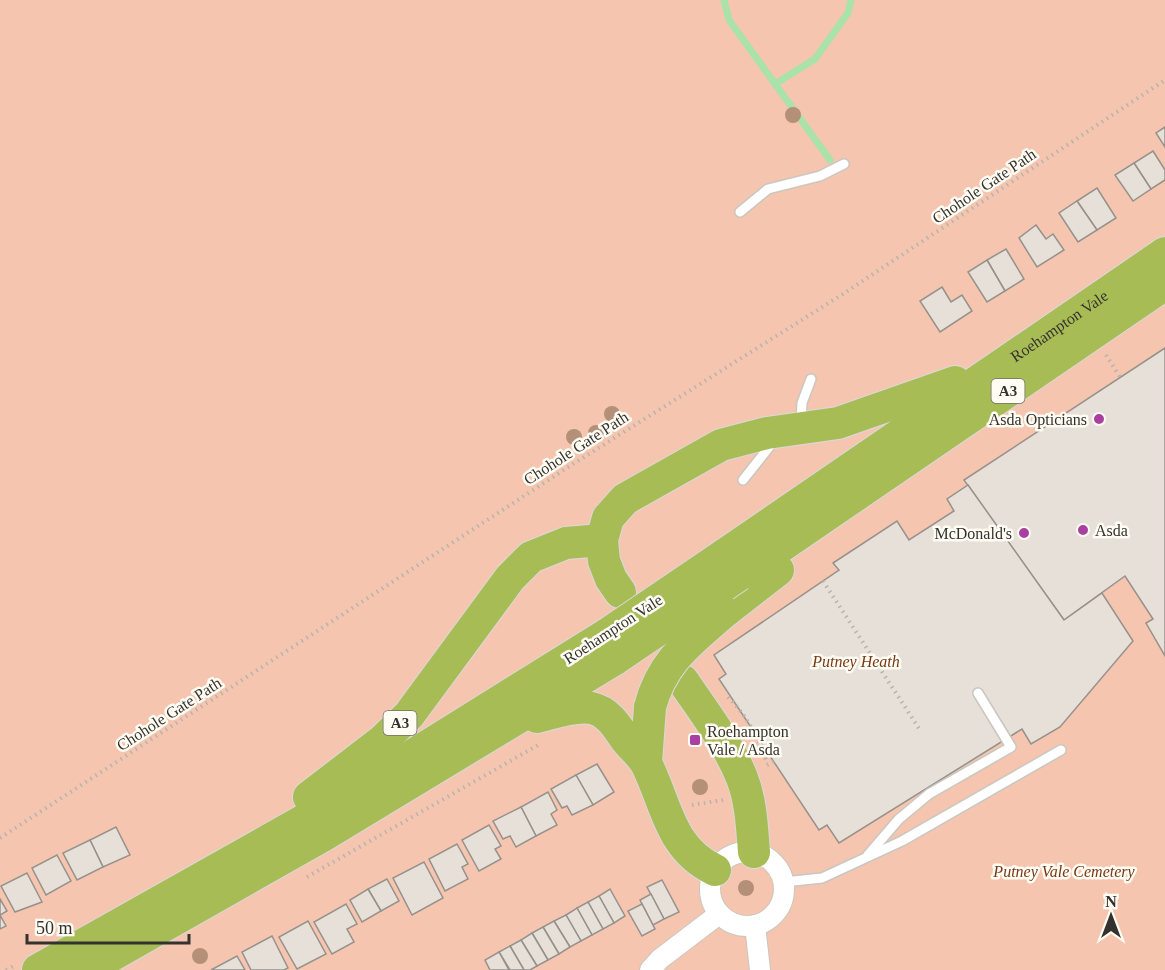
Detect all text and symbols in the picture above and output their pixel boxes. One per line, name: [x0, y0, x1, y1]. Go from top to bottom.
street label: Chohole Gate Path: [929, 145, 1039, 227]
street label: Roehampton Vale: [1007, 286, 1111, 365]
road number: A3: [992, 379, 1024, 403]
street label: Chohole Gate Path: [521, 408, 631, 488]
place label: Asda Opticians: [989, 411, 1087, 429]
marker: Asda Opticians: [1092, 412, 1106, 426]
place label: Asda: [1095, 522, 1128, 539]
marker: Asda: [1076, 523, 1090, 537]
place label: McDonald's: [934, 525, 1012, 542]
marker: McDonald's: [1017, 526, 1031, 540]
street label: Roehampton Vale: [561, 591, 666, 668]
park label: Putney Heath: [811, 653, 900, 671]
street label: Chohole Gate Path: [114, 674, 224, 754]
road number: A3: [384, 711, 416, 735]
place label: Roehampton Vale / Asda: [707, 723, 789, 758]
marker: Roehampton Vale / Asda: [688, 733, 702, 747]
park label: Putney Vale Cemetery: [992, 863, 1136, 881]
north arrow: [1081, 886, 1141, 946]
text: N: [1105, 893, 1117, 910]
scale bar: [27, 907, 189, 945]
text: 50 m: [36, 918, 73, 938]

